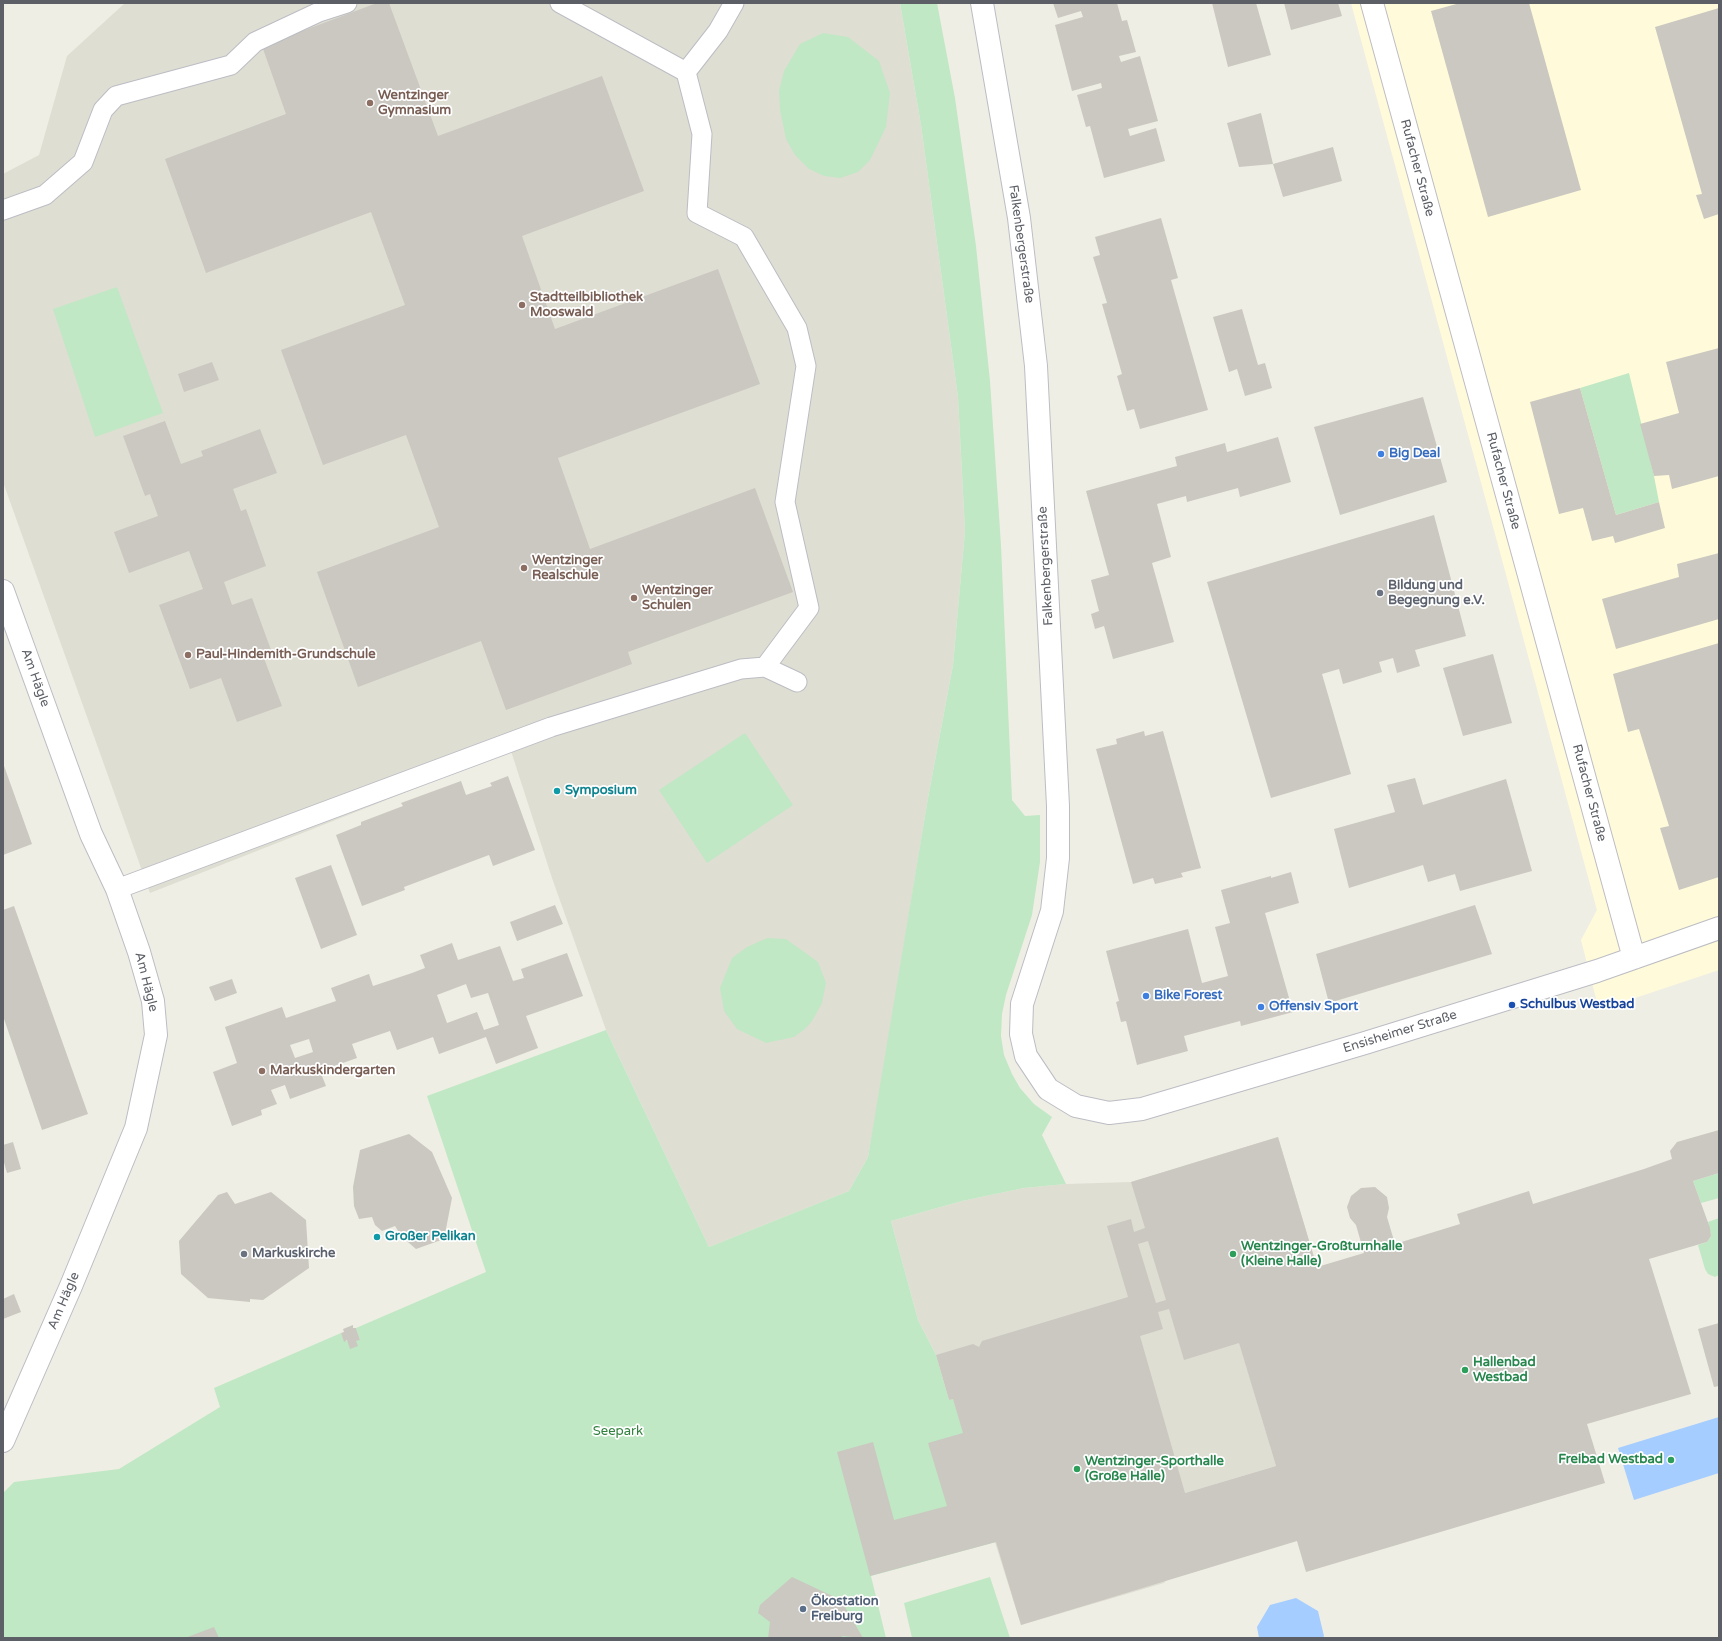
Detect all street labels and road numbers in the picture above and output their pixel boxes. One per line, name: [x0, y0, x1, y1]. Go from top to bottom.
street label: Rufacher Straße: [1397, 118, 1437, 218]
street label: Falkenbergerstraße: [1005, 184, 1037, 304]
street label: Rufacher Straße: [1483, 431, 1523, 531]
street label: Falkenbergerstraße: [1035, 506, 1057, 626]
street label: Am Hägle: [17, 647, 53, 709]
street label: Rufacher Straße: [1569, 743, 1609, 843]
street label: Am Hägle: [131, 951, 161, 1013]
street label: Ensisheimer Straße: [1341, 1007, 1459, 1057]
street label: Am Hägle: [45, 1270, 83, 1332]

